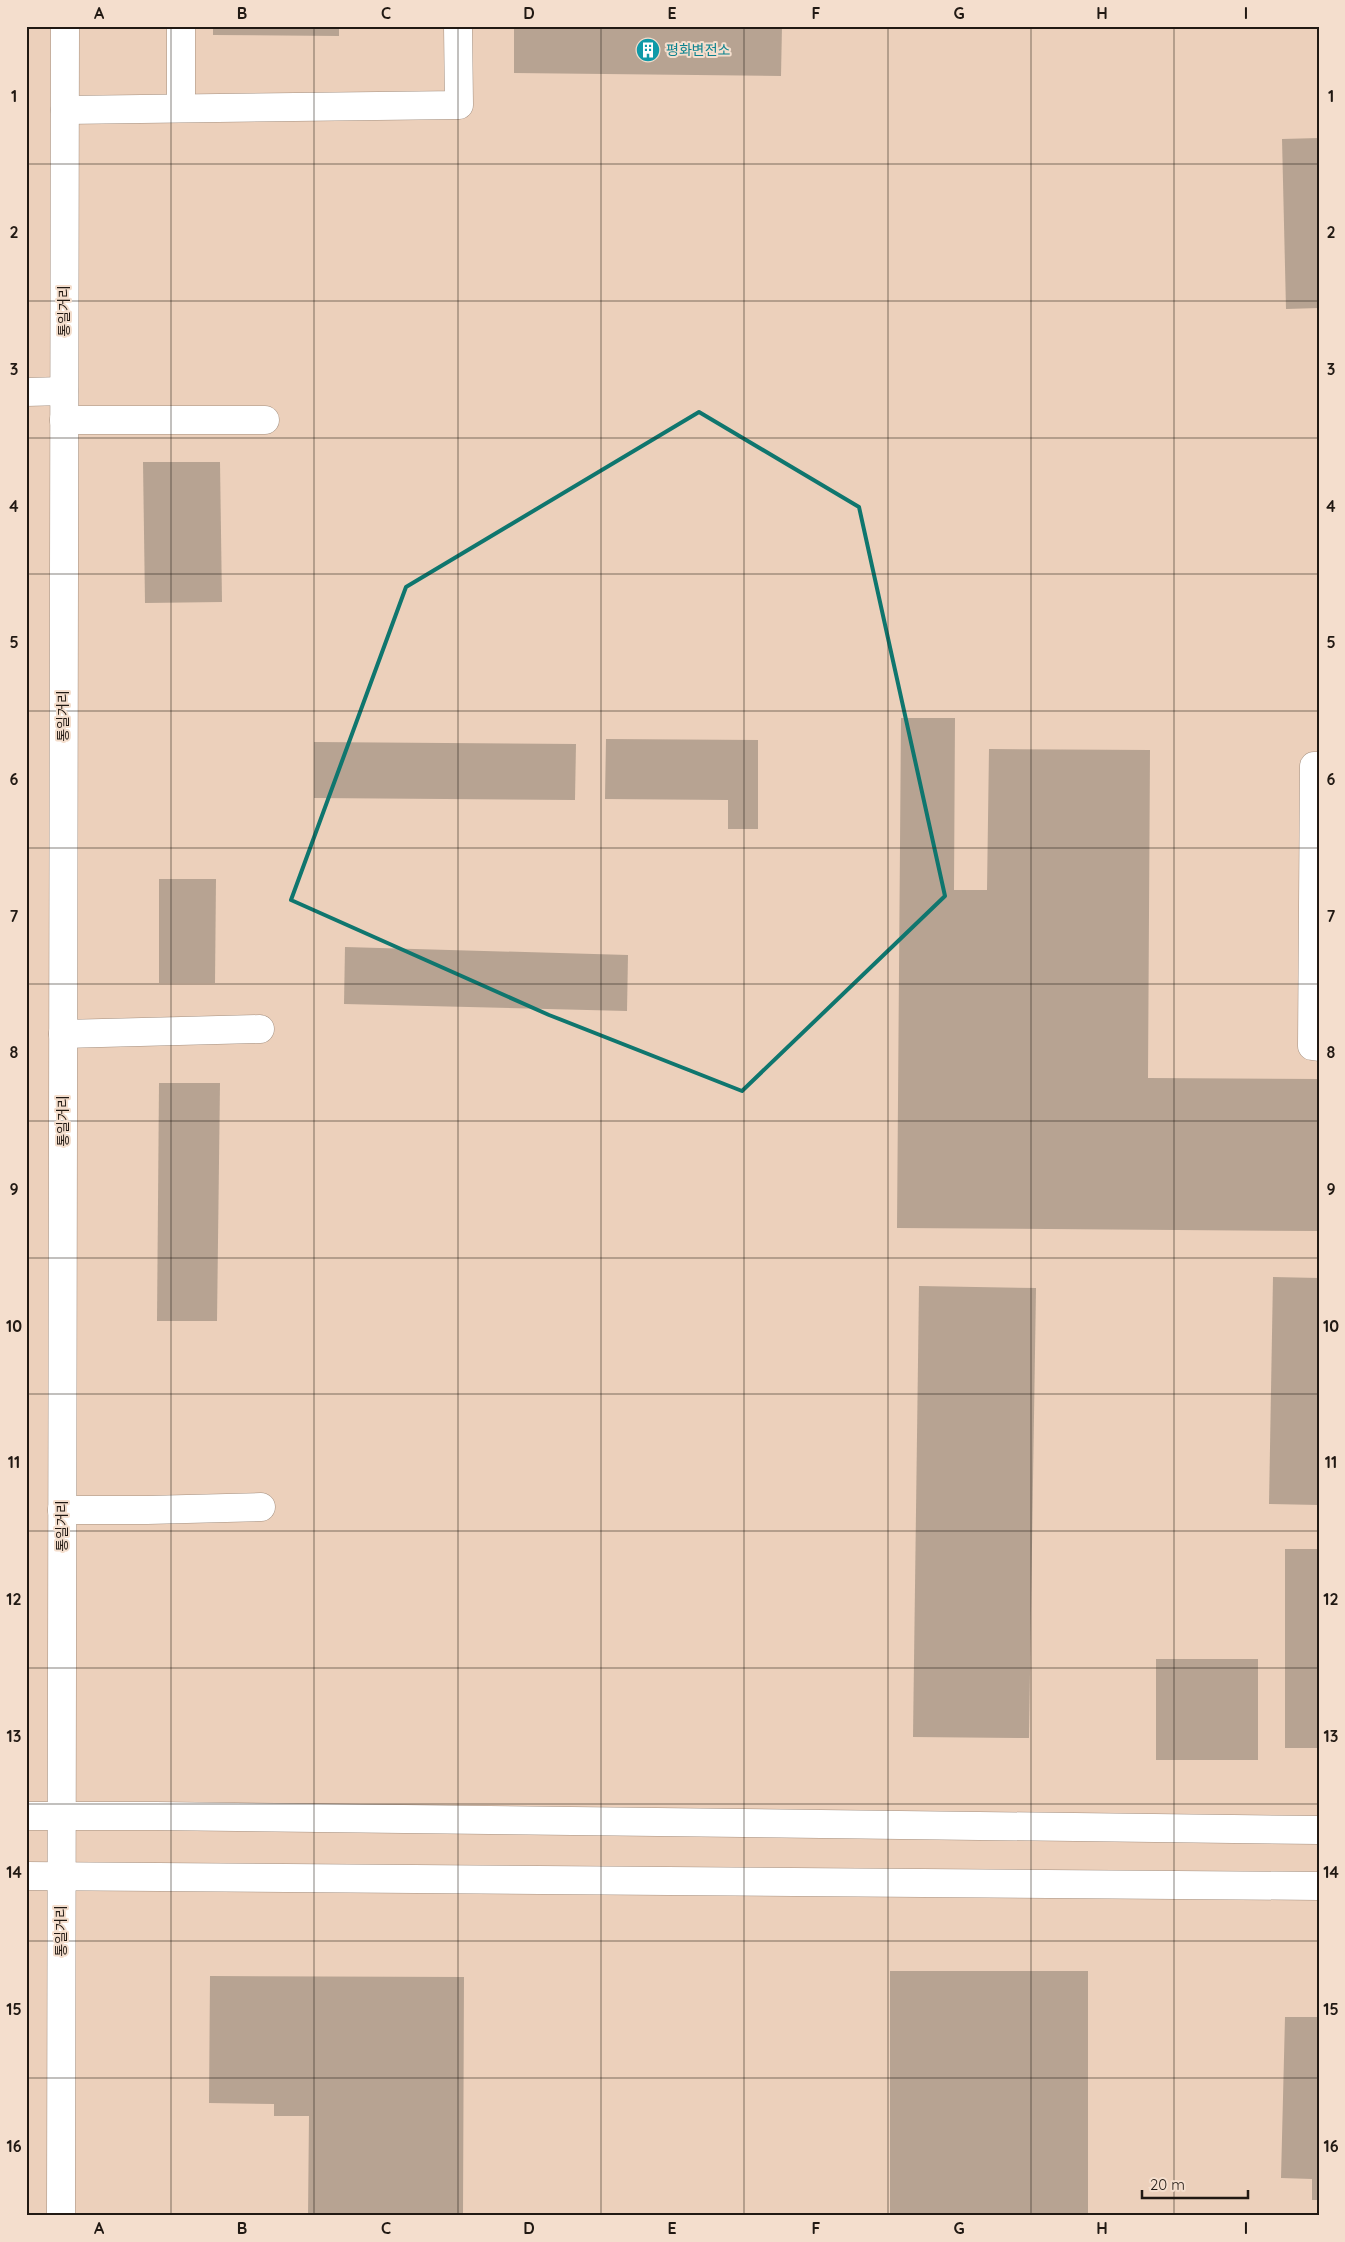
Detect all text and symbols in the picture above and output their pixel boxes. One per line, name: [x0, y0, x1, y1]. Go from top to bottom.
text: A: [94, 3, 105, 23]
text: B: [237, 3, 247, 23]
text: C: [381, 3, 391, 23]
text: D: [523, 3, 535, 23]
text: E: [667, 3, 677, 23]
text: F: [812, 3, 821, 23]
text: G: [953, 3, 965, 23]
text: H: [1096, 3, 1108, 23]
text: I: [1244, 3, 1248, 23]
building icon: 평화변전소: [635, 37, 661, 63]
place label: 평화변전소: [666, 41, 731, 59]
text: 1: [11, 86, 17, 106]
text: 1: [1328, 86, 1334, 106]
text: 2: [9, 222, 19, 242]
text: 2: [1326, 222, 1336, 242]
street label: 통일거리: [55, 285, 73, 337]
text: 3: [10, 359, 18, 379]
text: 3: [1327, 359, 1335, 379]
text: 4: [9, 496, 19, 516]
text: 4: [1326, 496, 1336, 516]
text: 5: [9, 632, 19, 652]
text: 5: [1326, 632, 1336, 652]
street label: 통일거리: [54, 690, 72, 742]
text: 6: [10, 769, 19, 789]
text: 6: [1327, 769, 1336, 789]
text: 7: [10, 906, 19, 926]
text: 7: [1327, 906, 1336, 926]
text: 8: [10, 1042, 19, 1062]
text: 8: [1327, 1042, 1336, 1062]
street label: 통일거리: [54, 1095, 72, 1147]
text: 9: [9, 1179, 19, 1199]
text: 9: [1326, 1179, 1336, 1199]
text: 10: [6, 1316, 22, 1336]
text: 10: [1323, 1316, 1339, 1336]
text: 11: [8, 1452, 20, 1472]
text: 11: [1325, 1452, 1337, 1472]
street label: 통일거리: [53, 1500, 71, 1552]
text: 12: [6, 1589, 22, 1609]
text: 12: [1323, 1589, 1339, 1609]
text: 13: [7, 1726, 21, 1746]
text: 13: [1324, 1726, 1338, 1746]
text: 14: [6, 1862, 22, 1882]
text: 14: [1323, 1862, 1339, 1882]
street label: 통일거리: [52, 1905, 70, 1957]
text: 15: [6, 1999, 22, 2019]
text: 15: [1323, 1999, 1339, 2019]
text: 16: [6, 2136, 22, 2156]
text: 16: [1323, 2136, 1339, 2156]
scale bar: [1142, 2167, 1249, 2199]
text: 20 m: [1150, 2175, 1185, 2194]
text: A: [94, 2218, 105, 2238]
text: B: [237, 2218, 247, 2238]
text: C: [381, 2218, 391, 2238]
text: D: [523, 2218, 535, 2238]
text: E: [667, 2218, 677, 2238]
text: F: [812, 2218, 821, 2238]
text: G: [953, 2218, 965, 2238]
text: H: [1096, 2218, 1108, 2238]
text: I: [1244, 2218, 1248, 2238]

